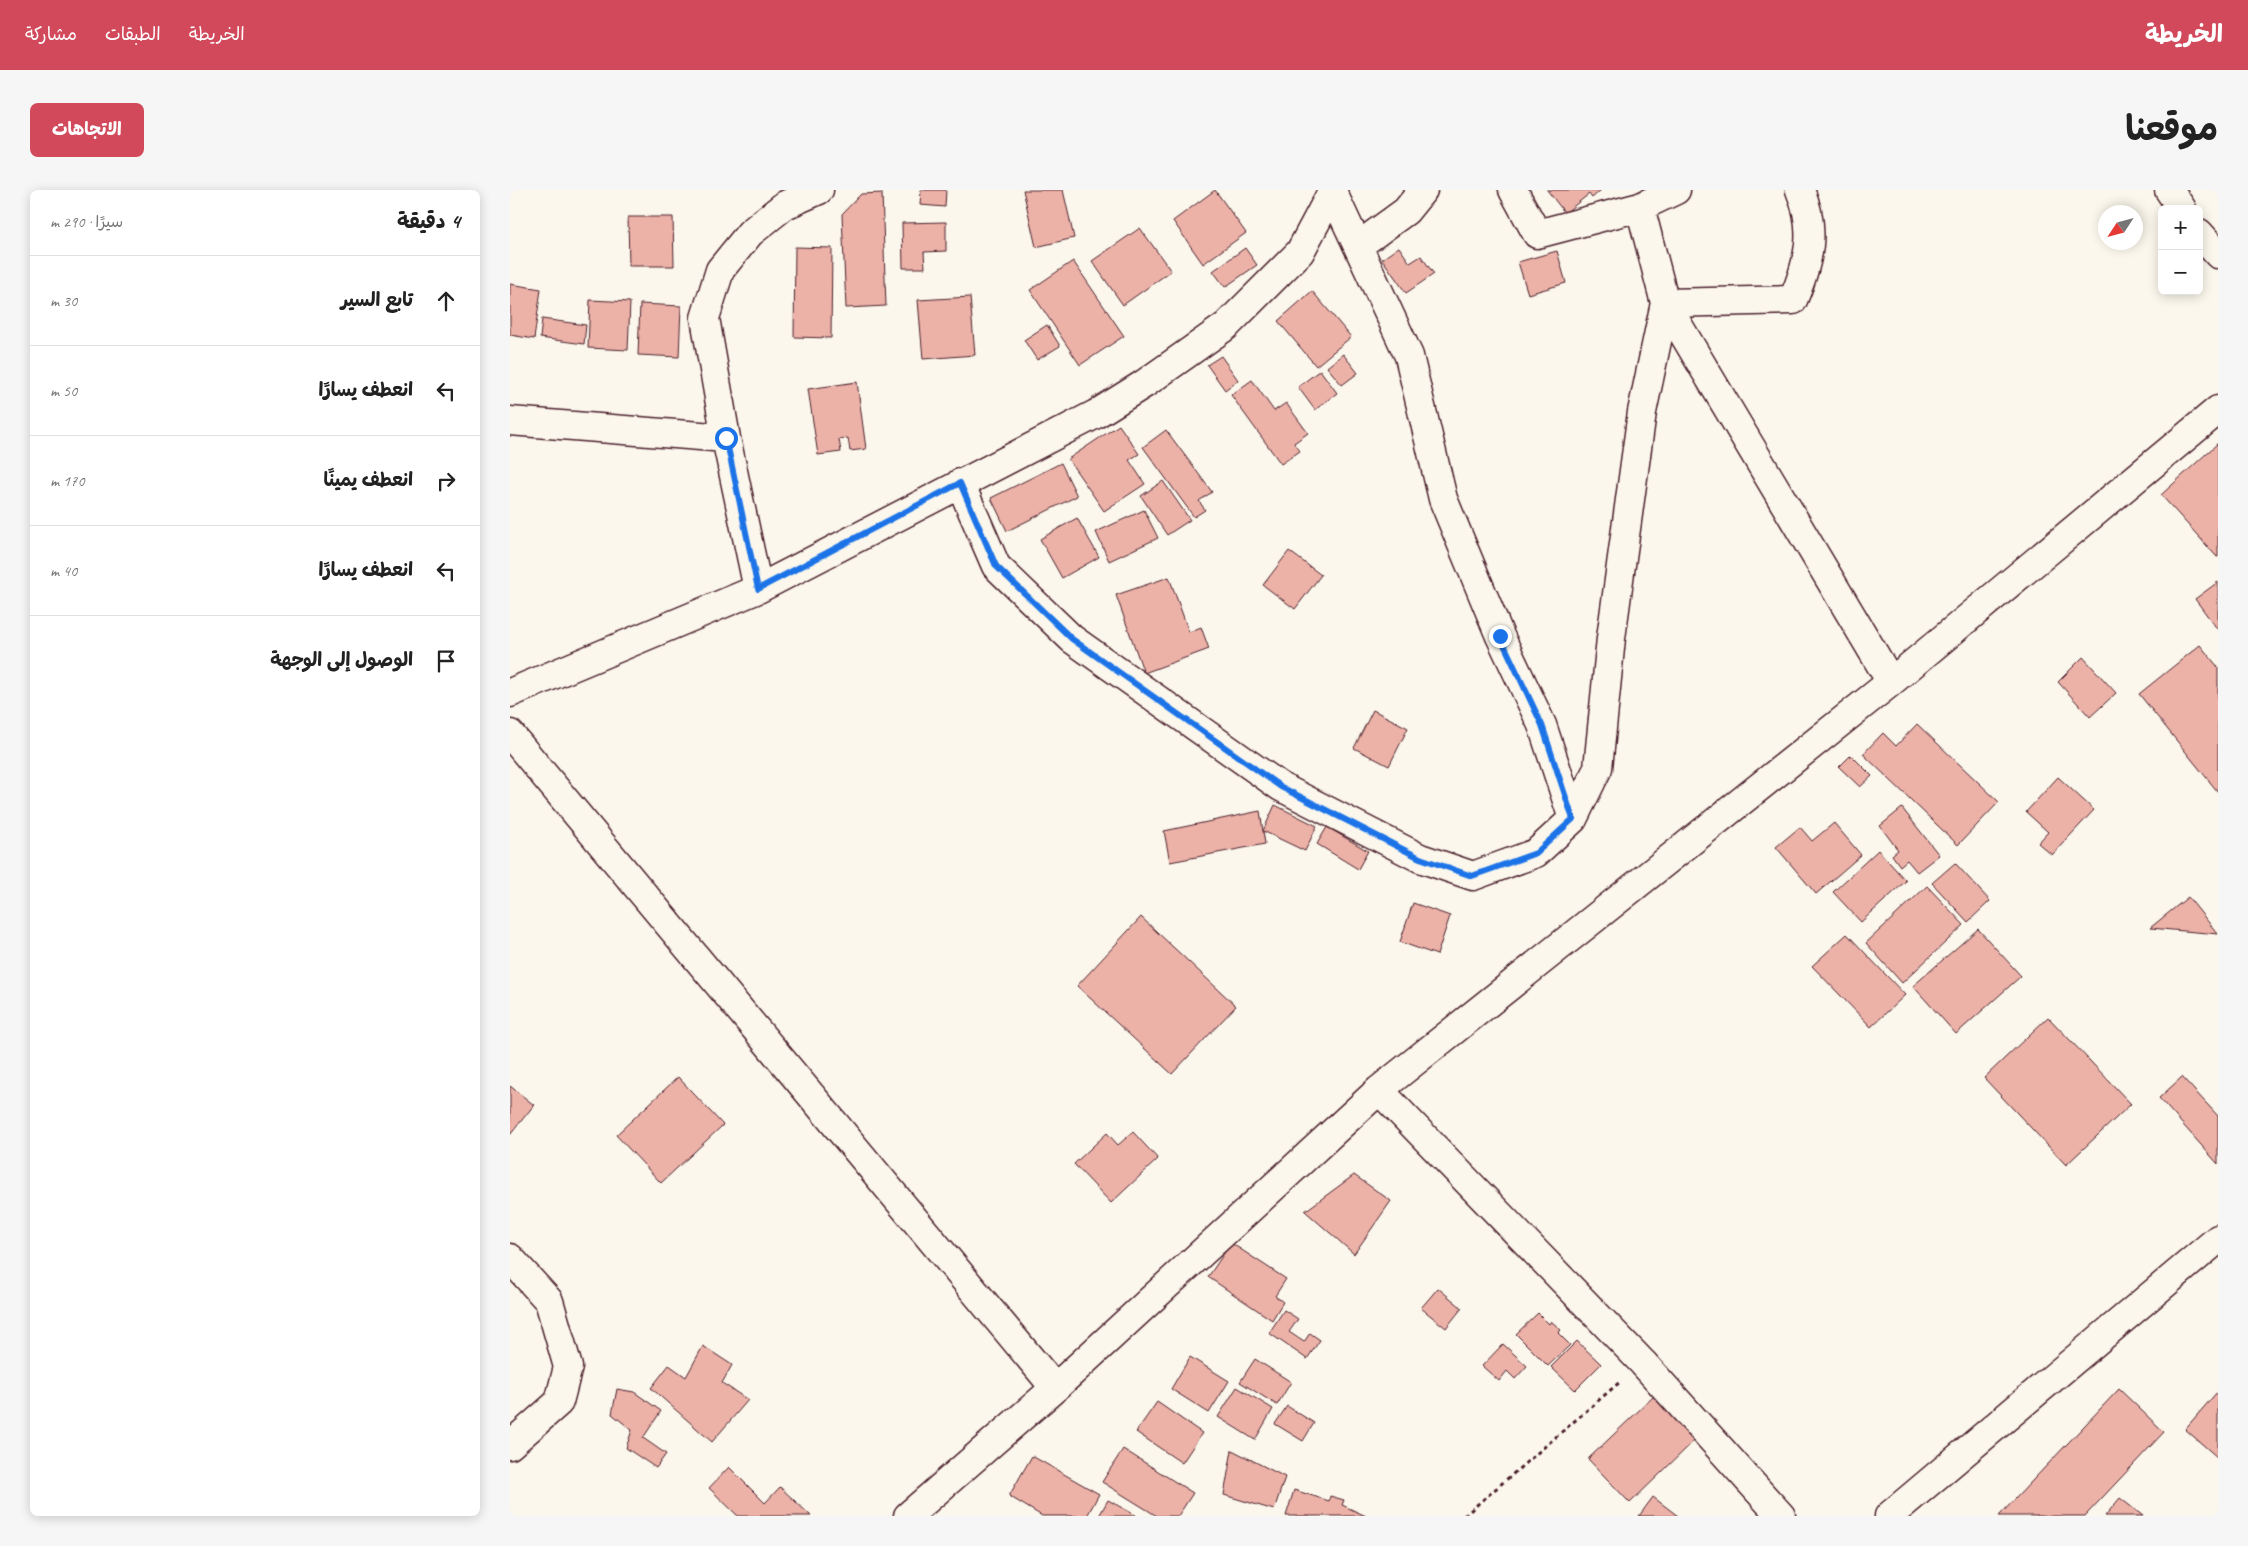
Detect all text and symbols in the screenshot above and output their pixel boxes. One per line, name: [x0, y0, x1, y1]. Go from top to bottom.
text: الخريطة: [2145, 19, 2223, 49]
text: مشاركة: [25, 23, 77, 45]
text: الطبقات: [105, 23, 161, 45]
text: الخريطة: [189, 23, 245, 45]
button: الاتجاهات: [30, 103, 144, 157]
text: موقعنا: [2125, 106, 2218, 151]
north arrow: [2098, 205, 2143, 250]
map controls: [2158, 205, 2203, 295]
button: +: [2158, 205, 2203, 250]
text: 4 دقيقة: [397, 208, 460, 234]
text: سيرًا · 290 m: [50, 212, 123, 232]
button: −: [2158, 250, 2203, 295]
icon: ahead: [432, 287, 460, 315]
text: تابع السير: [341, 288, 413, 312]
text: 30 m: [50, 291, 77, 311]
icon: left: [432, 377, 460, 405]
text: انعطف يسارًا: [319, 378, 413, 402]
text: 50 m: [50, 381, 77, 401]
route start: [715, 427, 738, 450]
icon: right: [432, 467, 460, 495]
text: انعطف يمينًا: [324, 468, 413, 492]
text: 170 m: [50, 471, 84, 491]
icon: left: [432, 557, 460, 585]
text: انعطف يسارًا: [319, 558, 413, 582]
text: 40 m: [50, 561, 77, 581]
route end: [1489, 625, 1512, 648]
icon: arrive: [432, 647, 460, 675]
text: الوصول إلى الوجهة: [270, 648, 413, 672]

